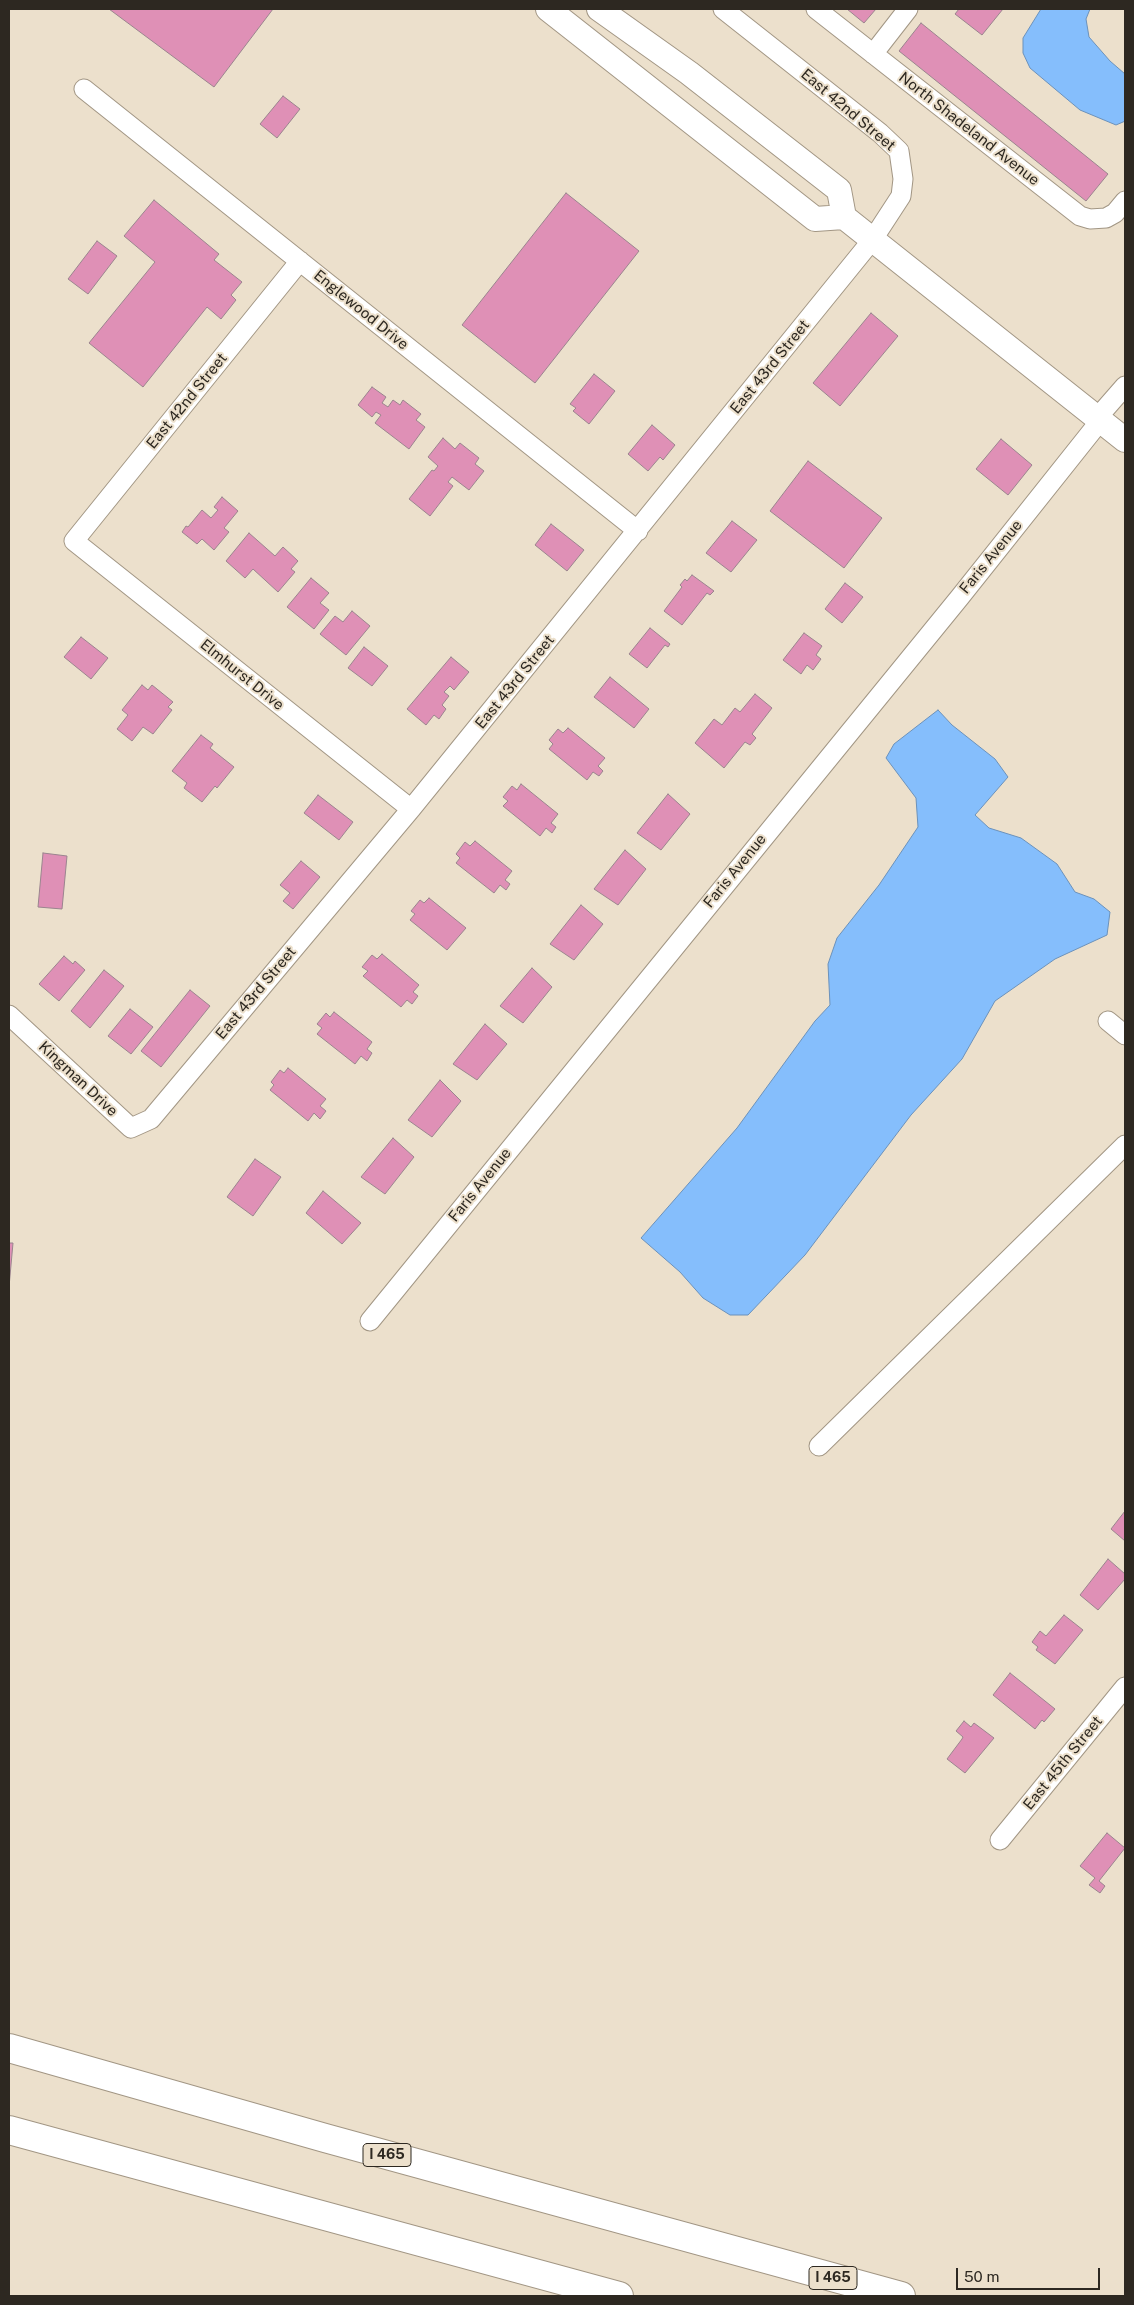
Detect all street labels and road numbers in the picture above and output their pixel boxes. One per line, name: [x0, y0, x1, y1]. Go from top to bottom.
street label: East 42nd Street: [797, 65, 899, 155]
street label: North Shadeland Avenue: [895, 69, 1043, 189]
street label: Englewood Drive: [310, 266, 412, 354]
street label: East 43rd Street: [727, 317, 813, 417]
street label: East 42nd Street: [143, 350, 231, 452]
street label: Faris Avenue: [956, 517, 1026, 597]
street label: East 43rd Street: [472, 632, 558, 732]
street label: Elmhurst Drive: [196, 636, 288, 714]
street label: Faris Avenue: [700, 831, 770, 911]
street label: East 43rd Street: [212, 943, 300, 1043]
street label: Kingman Drive: [35, 1038, 121, 1120]
street label: Faris Avenue: [445, 1145, 515, 1225]
street label: East 45th Street: [1020, 1713, 1106, 1813]
road number: I 465: [363, 2144, 411, 2166]
road number: I 465: [809, 2266, 857, 2290]

